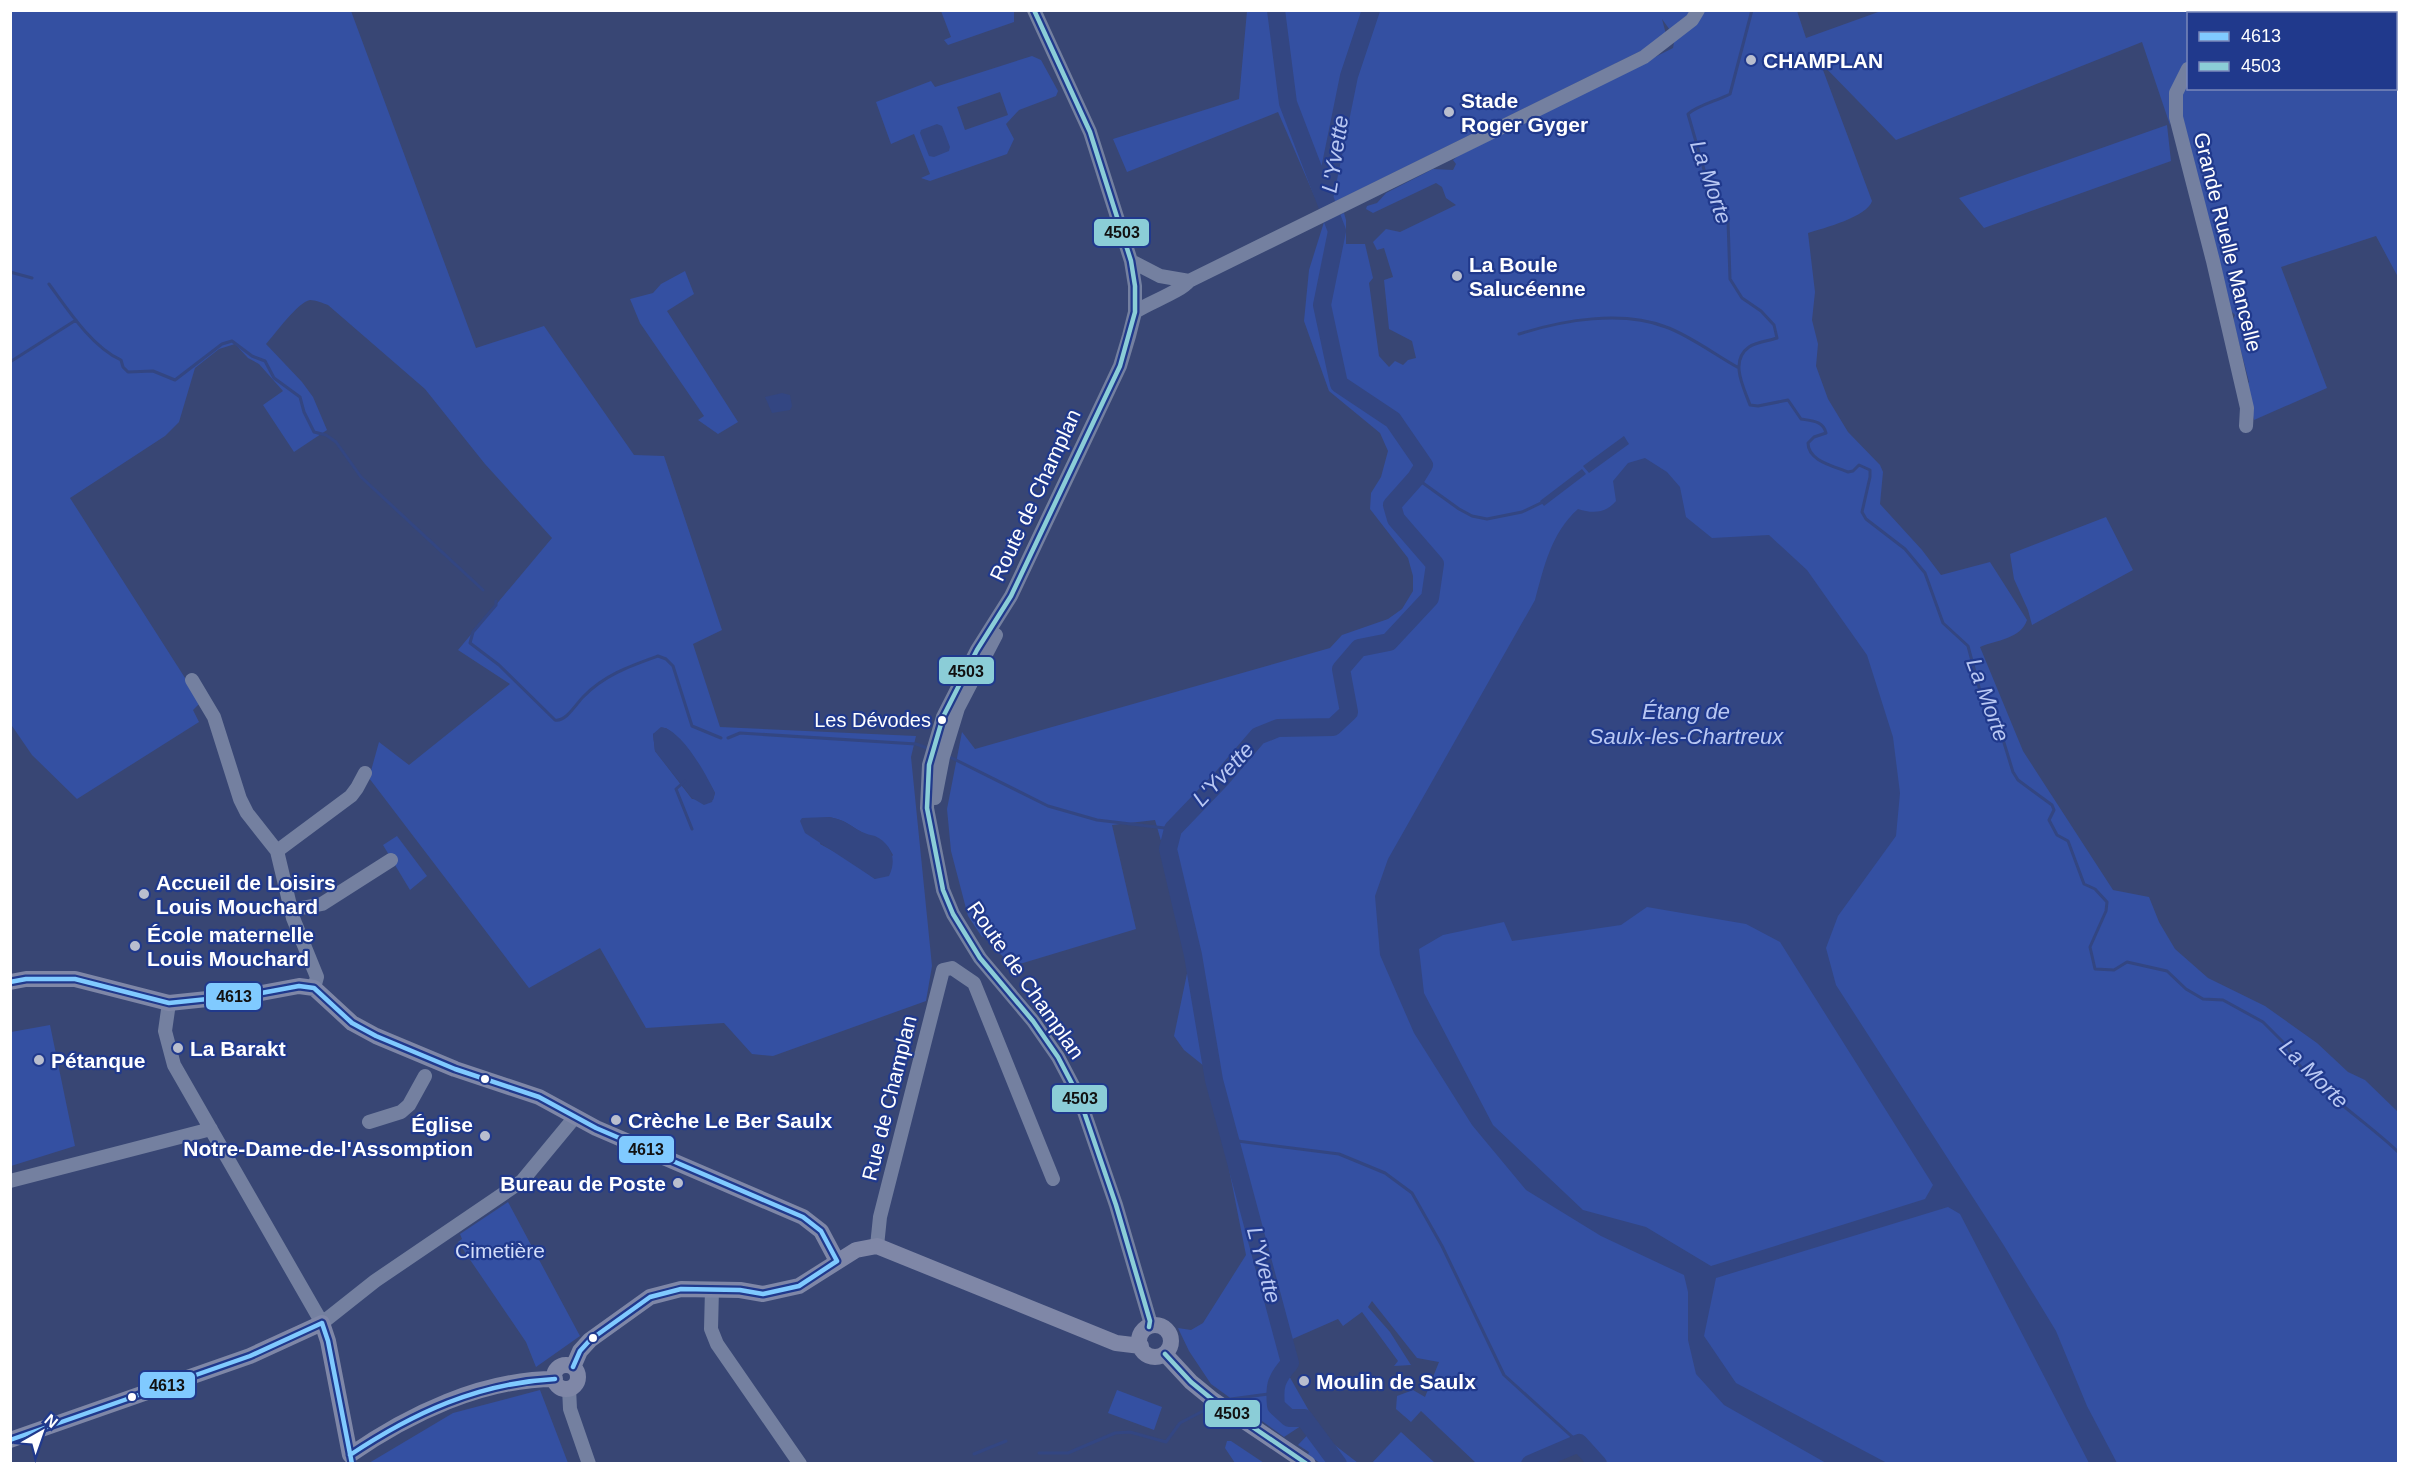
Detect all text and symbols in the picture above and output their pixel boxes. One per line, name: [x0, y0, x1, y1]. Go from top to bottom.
legend: [2187, 12, 2397, 90]
text: 4613: [2241, 26, 2281, 46]
place label: CHAMPLAN: [1763, 49, 1883, 72]
marker: CHAMPLAN: [1744, 53, 1758, 67]
text: 4503: [2241, 56, 2281, 76]
place label: Stade Roger Gyger: [1461, 89, 1588, 136]
marker: Stade Roger Gyger: [1442, 105, 1456, 119]
water label: L'Yvette: [1317, 114, 1353, 194]
street label: Grande Ruelle Mancelle: [2190, 130, 2266, 354]
water label: La Morte: [1685, 137, 1737, 227]
line badge: 4503: [1093, 218, 1150, 247]
text: 4503: [1104, 224, 1140, 241]
place label: La Boule Salucéenne: [1469, 253, 1586, 300]
marker: La Boule Salucéenne: [1450, 269, 1464, 283]
street label: Route de Champlan: [985, 405, 1085, 585]
water label: La Morte: [1961, 655, 2015, 745]
line badge: 4503: [938, 656, 995, 685]
text: 4503: [948, 663, 984, 680]
water label: Étang de Saulx-les-Chartreux: [1589, 699, 1784, 749]
place label: Les Dévodes: [814, 709, 931, 731]
marker: Les Dévodes: [936, 714, 948, 726]
water label: L'Yvette: [1187, 737, 1259, 811]
place label: Accueil de Loisirs Louis Mouchard: [156, 871, 336, 918]
marker: Accueil de Loisirs Louis Mouchard: [137, 887, 151, 901]
street label: Route de Champlan: [963, 897, 1089, 1063]
place label: École maternelle Louis Mouchard: [147, 923, 314, 970]
marker: École maternelle Louis Mouchard: [128, 939, 142, 953]
line badge: 4613: [205, 982, 262, 1011]
text: 4613: [216, 988, 252, 1005]
street label: Rue de Champlan: [857, 1013, 921, 1183]
water label: La Morte: [2274, 1034, 2354, 1114]
place label: La Barakt: [190, 1037, 286, 1060]
marker: La Barakt: [171, 1041, 185, 1055]
place label: Pétanque: [51, 1049, 146, 1072]
marker: Pétanque: [32, 1053, 46, 1067]
unlabelled marker: [479, 1073, 491, 1085]
line badge: 4503: [1051, 1084, 1108, 1113]
text: 4503: [1062, 1090, 1098, 1107]
place label: Crèche Le Ber Saulx: [628, 1109, 833, 1132]
place label: Église Notre-Dame-de-l'Assomption: [183, 1113, 473, 1160]
marker: Crèche Le Ber Saulx: [609, 1113, 623, 1127]
marker: Église Notre-Dame-de-l'Assomption: [478, 1129, 492, 1143]
line badge: 4613: [618, 1135, 675, 1164]
text: 4613: [628, 1141, 664, 1158]
place label: Bureau de Poste: [500, 1172, 666, 1195]
marker: Bureau de Poste: [671, 1176, 685, 1190]
water label: L'Yvette: [1242, 1224, 1286, 1306]
park label: Cimetière: [455, 1239, 545, 1262]
unlabelled marker: [587, 1332, 599, 1344]
place label: Moulin de Saulx: [1316, 1370, 1476, 1393]
line badge: 4613: [139, 1371, 196, 1399]
marker: Moulin de Saulx: [1297, 1374, 1311, 1388]
text: 4613: [149, 1377, 185, 1394]
unlabelled marker: [126, 1391, 138, 1403]
line badge: 4503: [1204, 1399, 1261, 1428]
north arrow: [12, 1402, 72, 1462]
text: 4503: [1214, 1405, 1250, 1422]
text: N: [41, 1411, 61, 1431]

